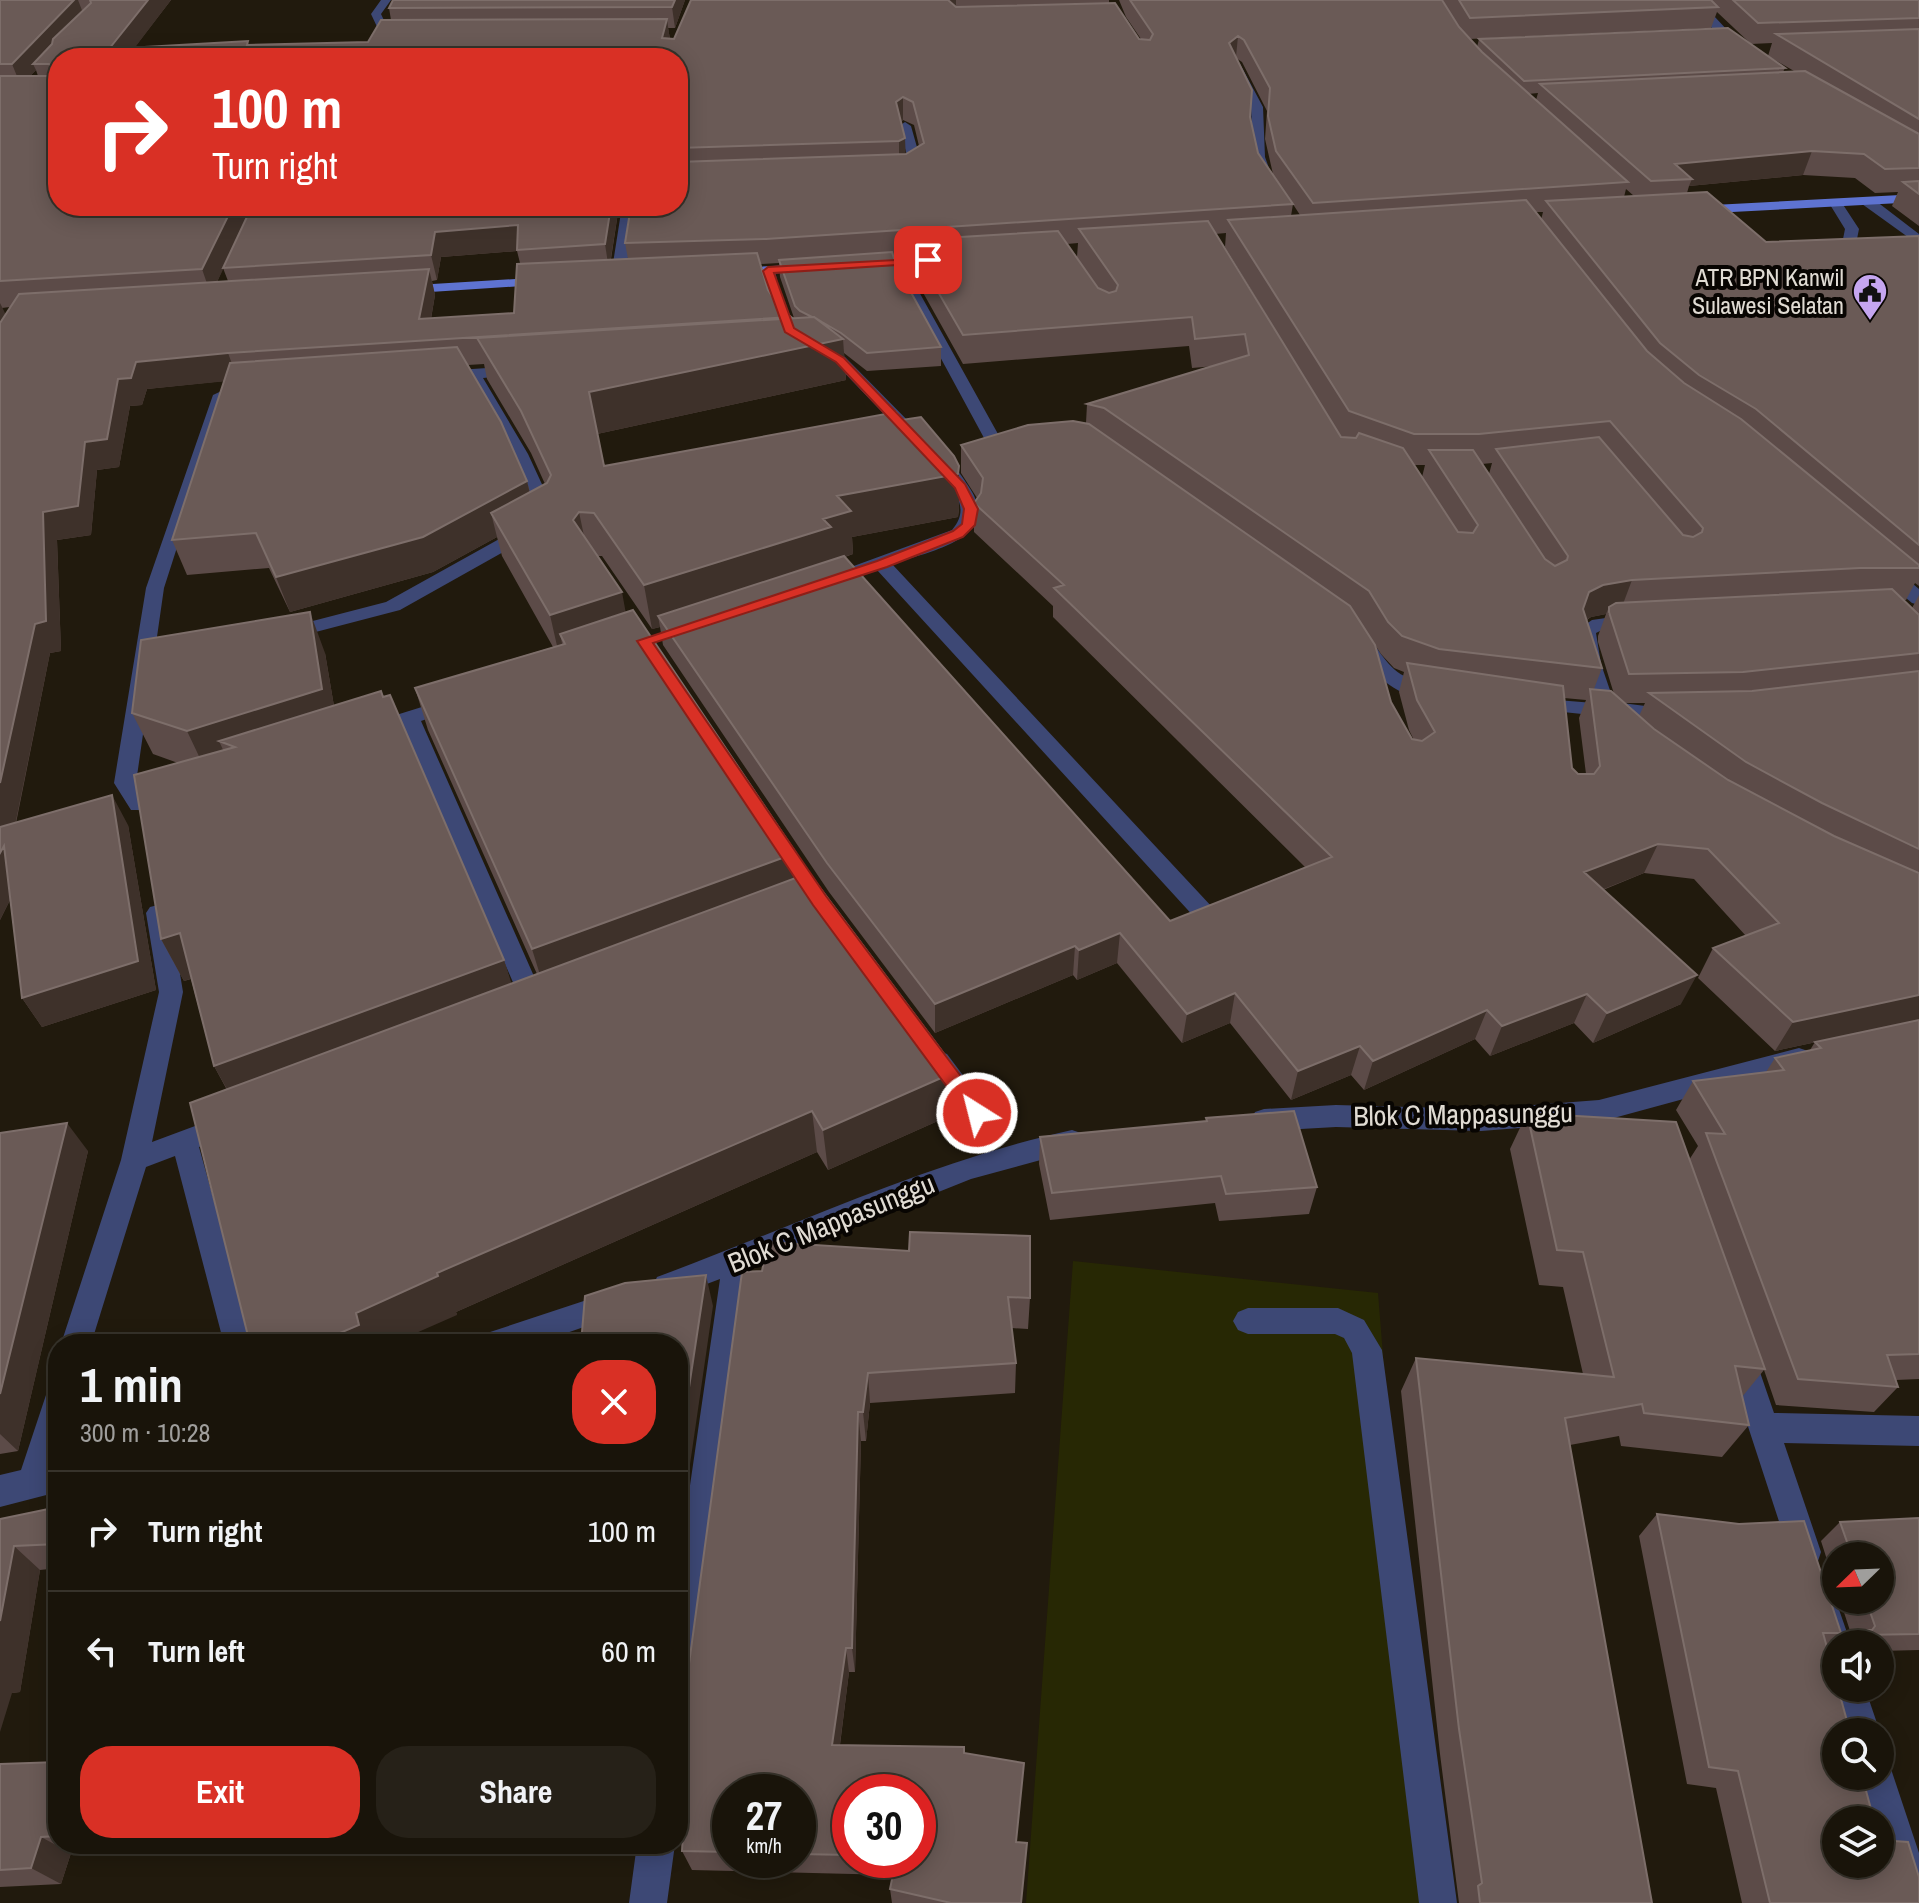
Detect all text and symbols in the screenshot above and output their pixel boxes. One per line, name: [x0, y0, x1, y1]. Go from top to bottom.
text: 100 m: [212, 70, 342, 145]
icon: right: [80, 80, 184, 184]
text: Turn right: [212, 142, 337, 190]
pin: [894, 226, 962, 294]
icon: arrive: [906, 238, 950, 282]
place label: ATR BPN Kanwil Sulawesi Selatan: [1692, 261, 1844, 321]
public building icon: ATR BPN Kanwil Sulawesi Selatan: [1851, 272, 1889, 322]
position arrow: [935, 1071, 1019, 1155]
street label: Blok C Mappasunggu: [1353, 1093, 1573, 1135]
street label: Blok C Mappasunggu: [722, 1164, 940, 1282]
text: 1 min: [80, 1352, 183, 1417]
button: close: [572, 1360, 656, 1444]
text: 300 m · 10:28: [80, 1415, 210, 1450]
icon: right: [80, 1509, 124, 1553]
text: Turn right: [148, 1511, 262, 1551]
text: 100 m: [588, 1511, 656, 1551]
north arrow: [1822, 1542, 1894, 1614]
map controls: [1822, 1542, 1894, 1878]
icon: left: [80, 1629, 124, 1673]
button: sound: [1822, 1630, 1894, 1702]
text: Turn left: [148, 1631, 245, 1671]
text: 60 m: [601, 1631, 656, 1671]
button: search: [1822, 1718, 1894, 1790]
button: Exit: [80, 1746, 360, 1838]
button: Share: [376, 1746, 656, 1838]
speed limit sign: 30: [832, 1774, 936, 1878]
text: 27: [746, 1789, 782, 1842]
button: layers: [1822, 1806, 1894, 1878]
text: km/h: [746, 1832, 782, 1859]

